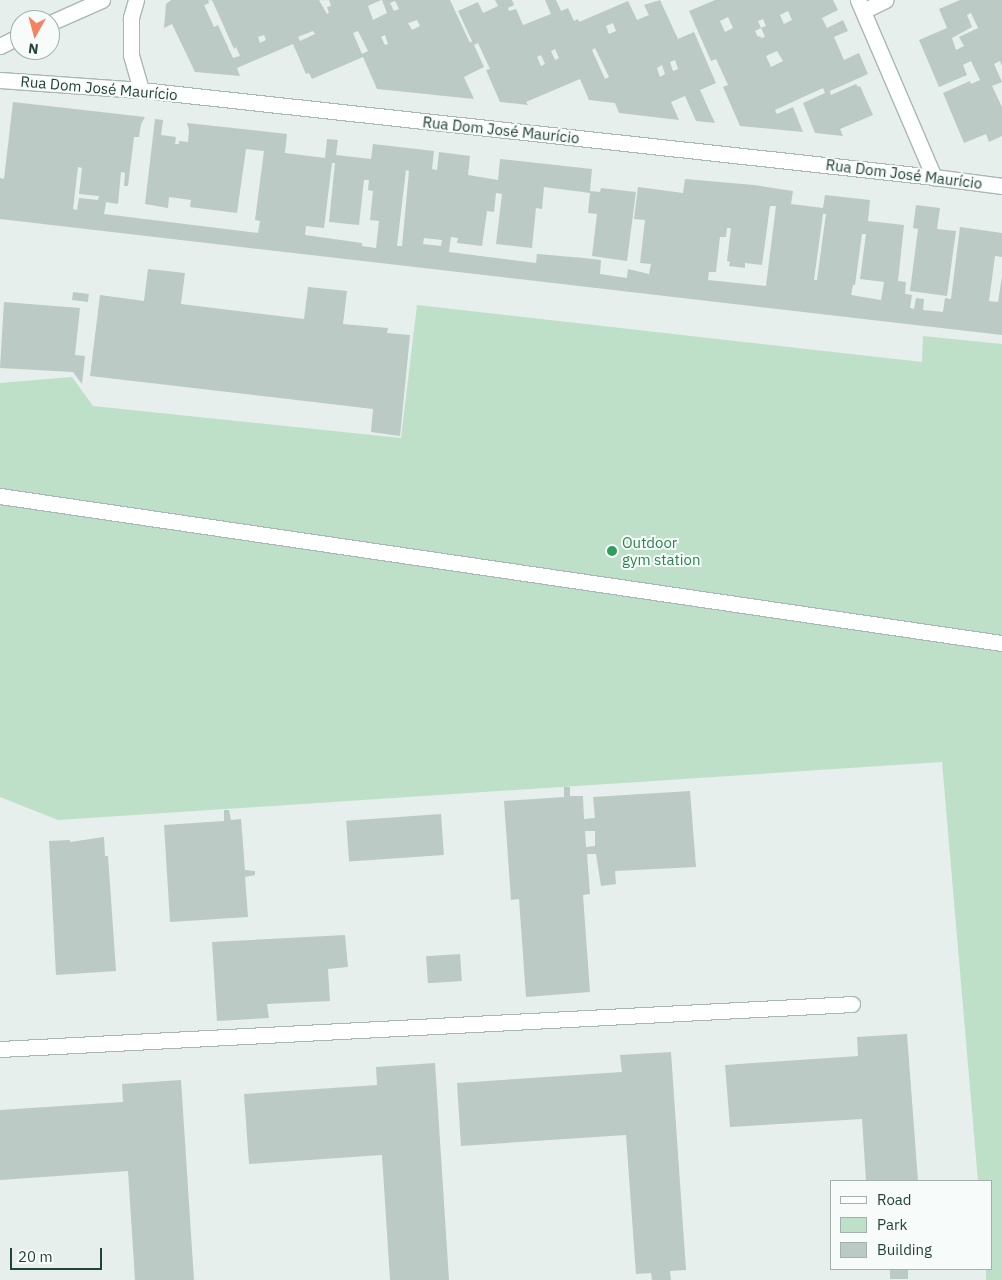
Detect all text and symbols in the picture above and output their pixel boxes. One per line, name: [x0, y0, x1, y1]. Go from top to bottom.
north arrow: [10, 10, 60, 60]
text: N: [27, 39, 39, 58]
street label: Rua Dom José Maurício: [20, 72, 178, 104]
street label: Rua Dom José Maurício: [422, 113, 580, 147]
street label: Rua Dom José Maurício: [825, 155, 983, 193]
place label: Outdoor gym station: [622, 533, 701, 568]
marker: Outdoor gym station: [606, 545, 618, 557]
legend: [830, 1180, 992, 1270]
text: Road: [877, 1190, 912, 1209]
text: Park: [877, 1215, 907, 1234]
scale bar: [12, 1238, 105, 1270]
text: Building: [877, 1240, 932, 1259]
text: 20 m: [18, 1247, 53, 1266]

